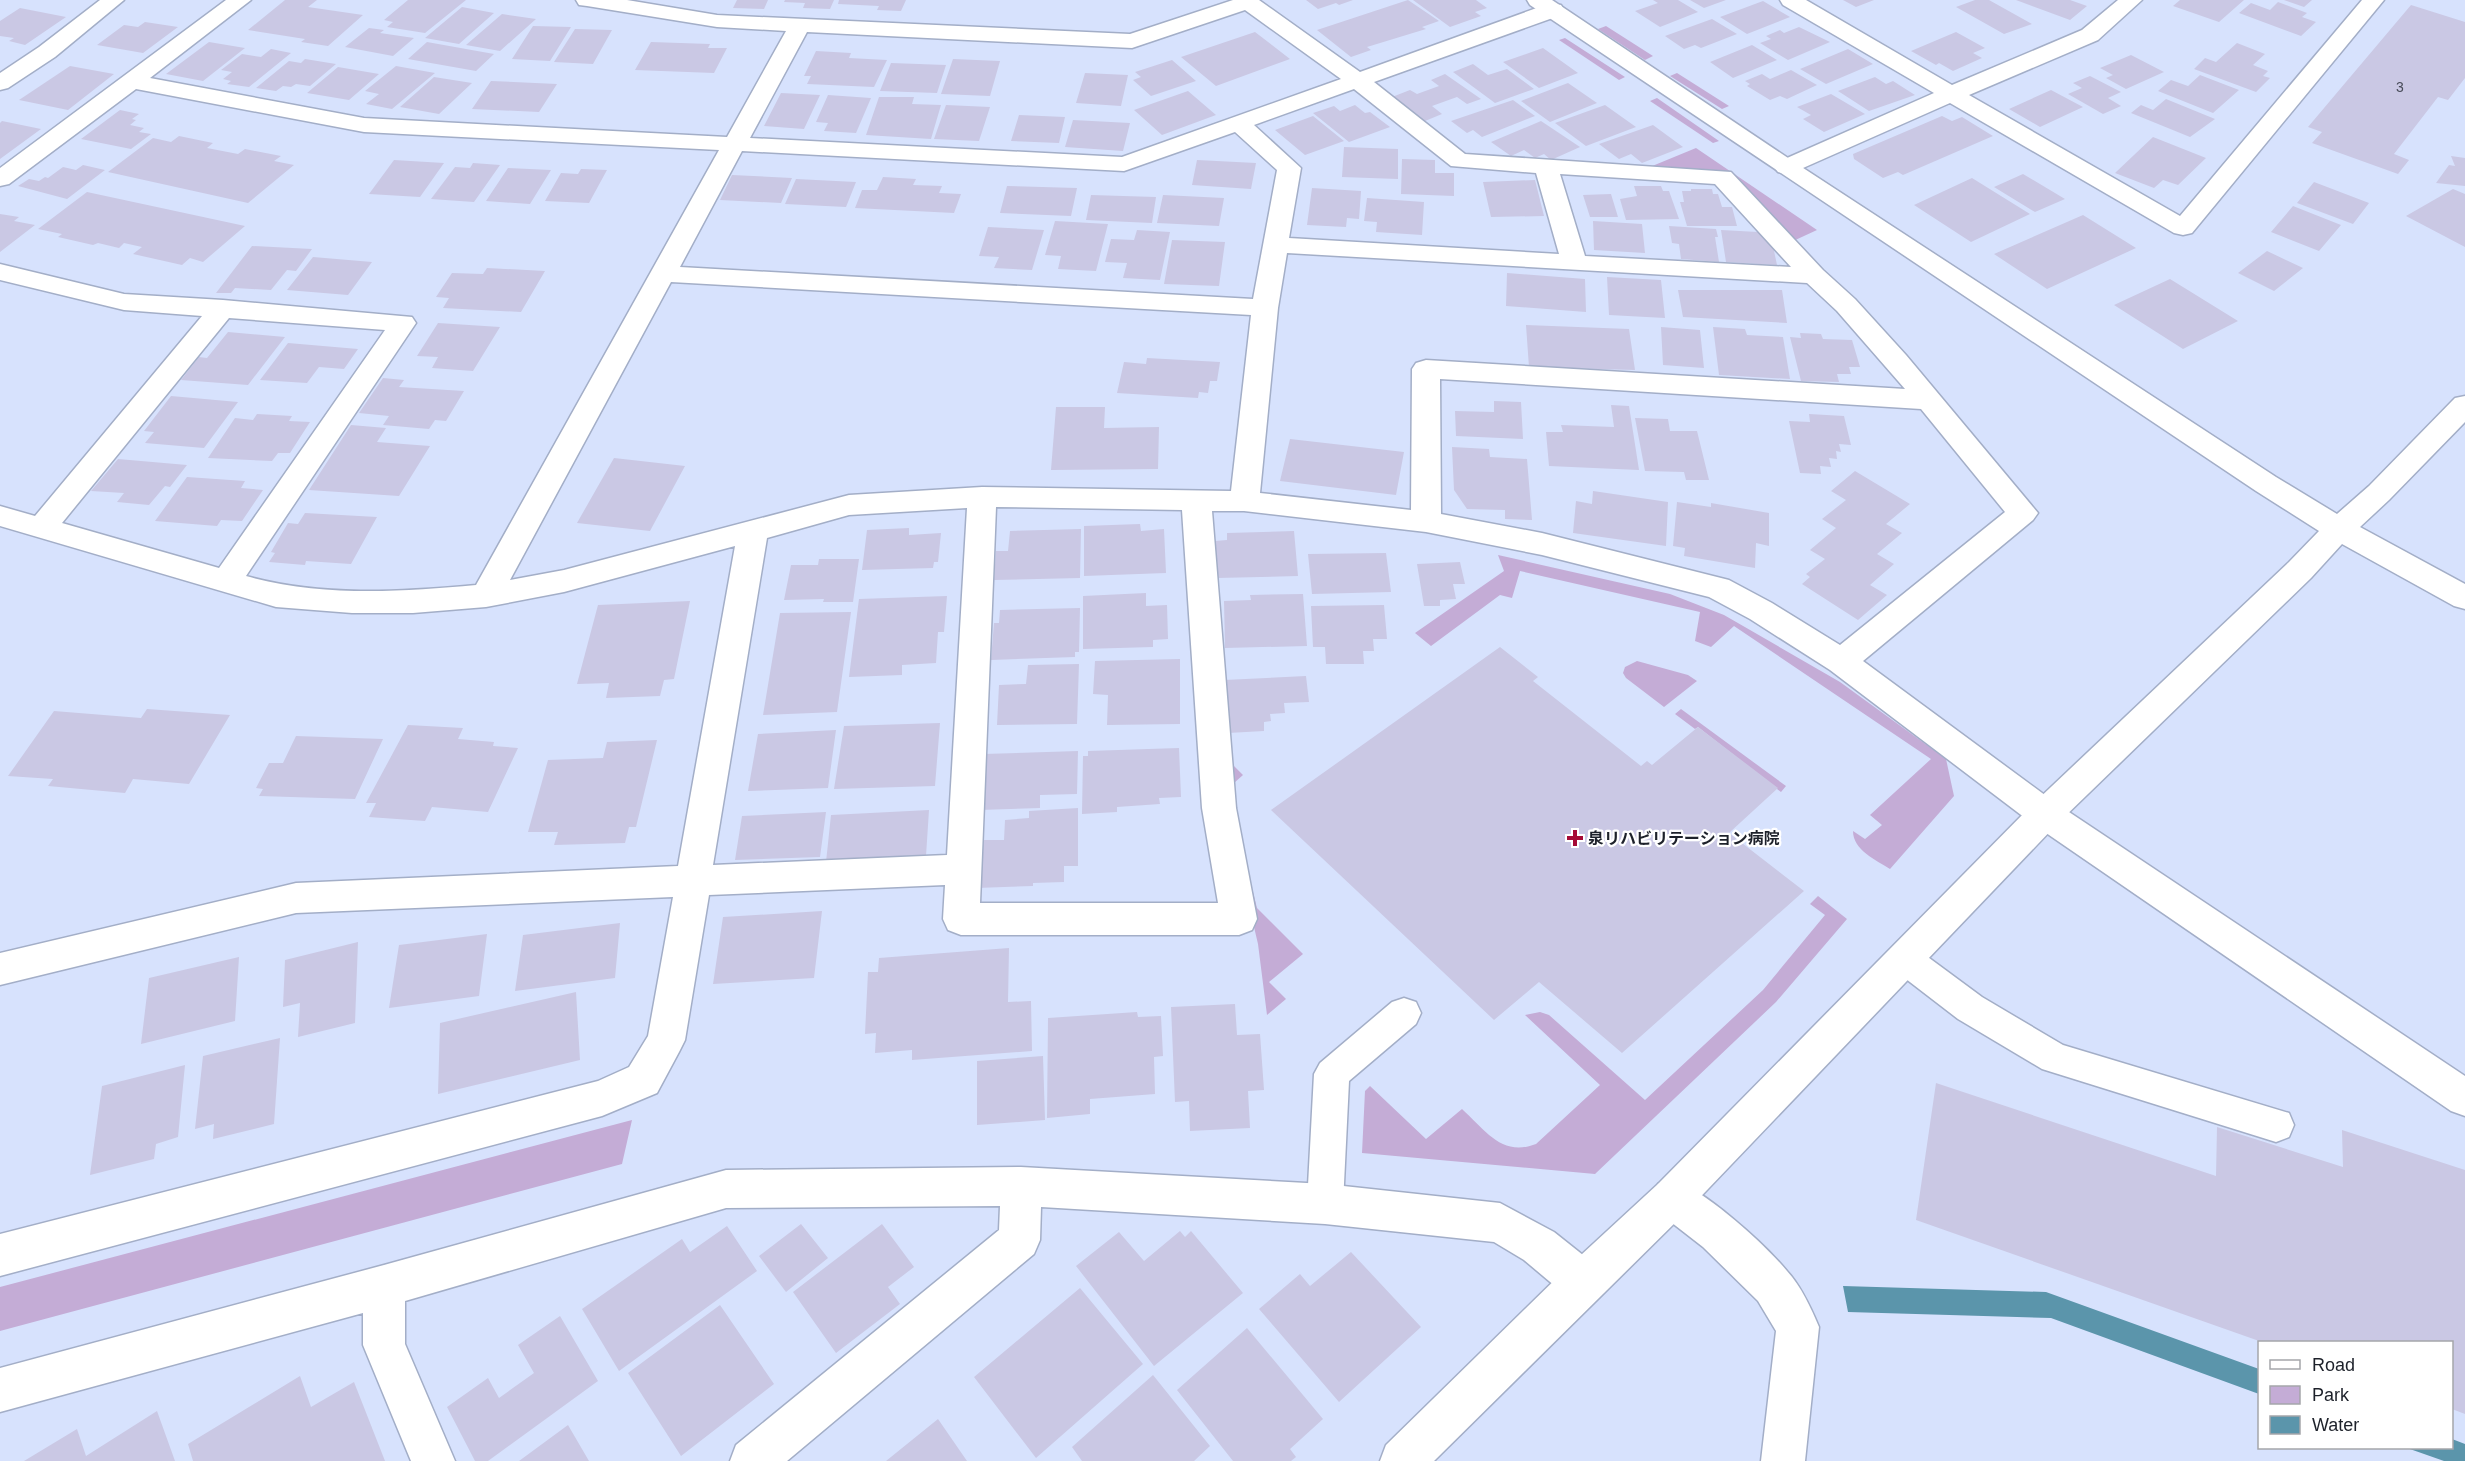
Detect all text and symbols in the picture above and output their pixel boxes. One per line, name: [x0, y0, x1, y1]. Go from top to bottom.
house number: 3: [2396, 79, 2404, 95]
marker: 泉リハビリテーション病院: [1566, 829, 1584, 847]
place label: 泉リハビリテーション病院: [1588, 830, 1780, 847]
legend: [2258, 1341, 2453, 1449]
text: Road: [2312, 1355, 2355, 1375]
text: Park: [2312, 1385, 2350, 1405]
text: Water: [2312, 1415, 2359, 1435]

